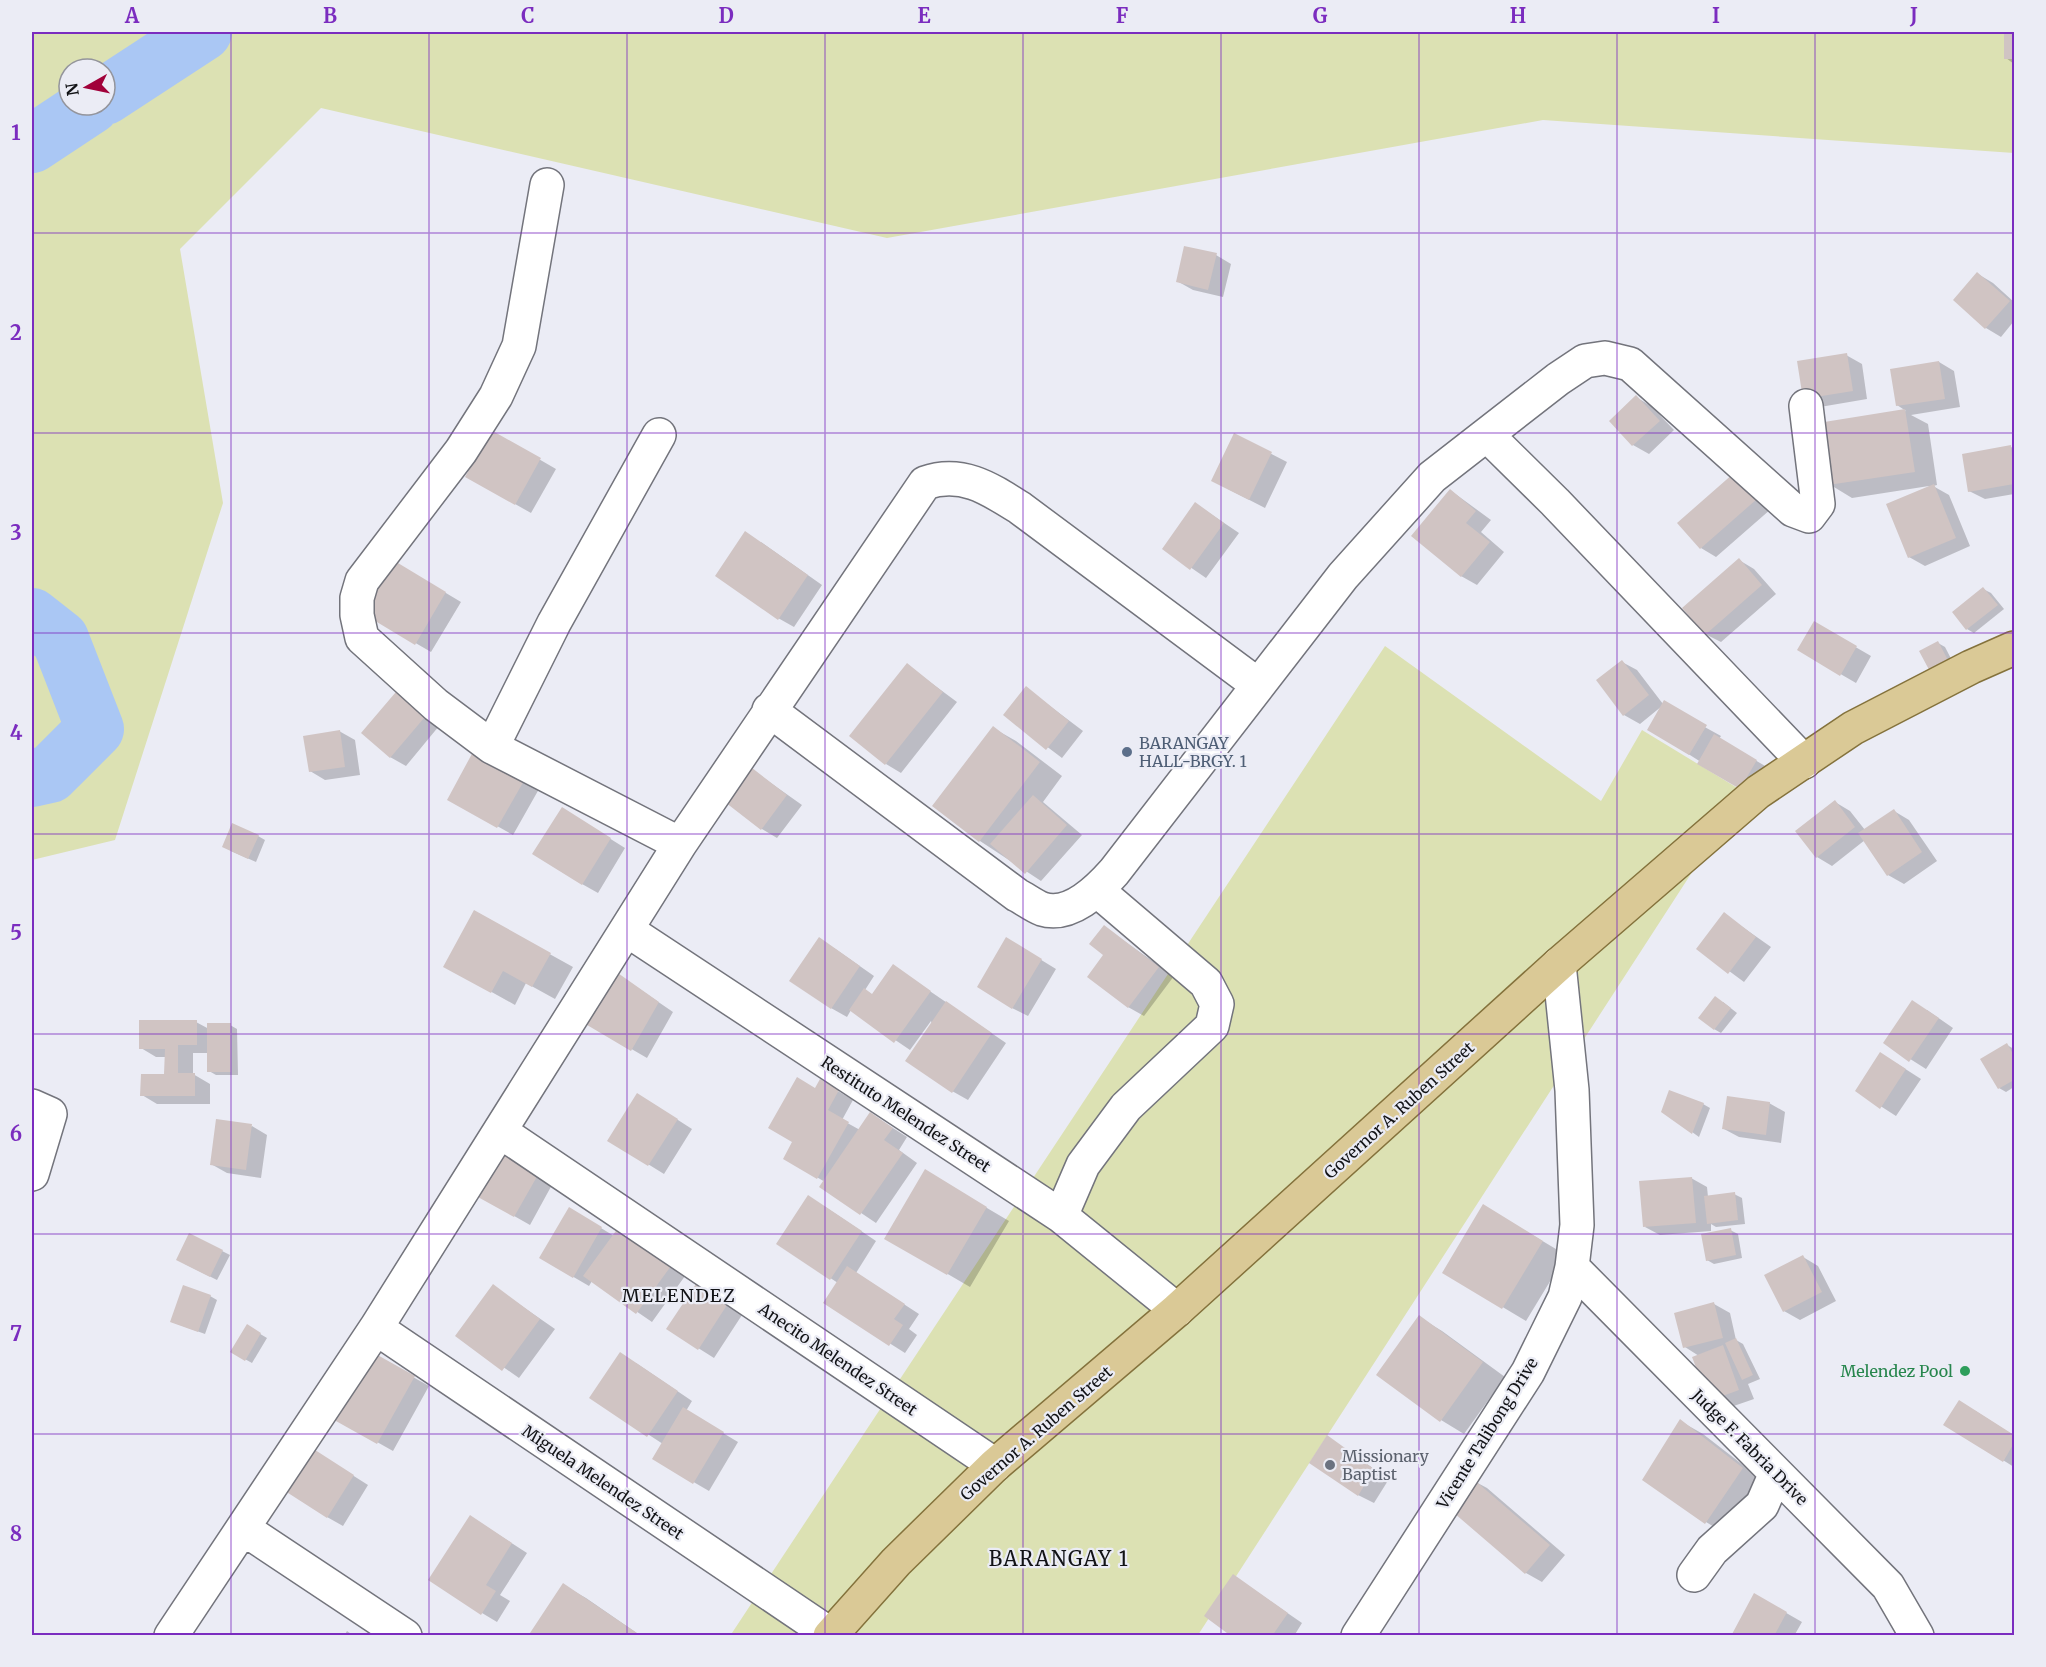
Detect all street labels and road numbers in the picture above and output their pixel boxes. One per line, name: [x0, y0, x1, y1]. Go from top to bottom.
street label: Governor A. Ruben Street: [1320, 1037, 1479, 1183]
street label: Restituto Melendez Street: [817, 1052, 995, 1177]
street label: Anecito Melendez Street: [754, 1298, 922, 1420]
street label: Vicente Talibong Drive: [1432, 1354, 1542, 1513]
street label: Governor A. Ruben Street: [956, 1361, 1117, 1504]
street label: Judge F. Fabria Drive: [1687, 1384, 1812, 1509]
street label: Miguela Melendez Street: [518, 1420, 688, 1544]

